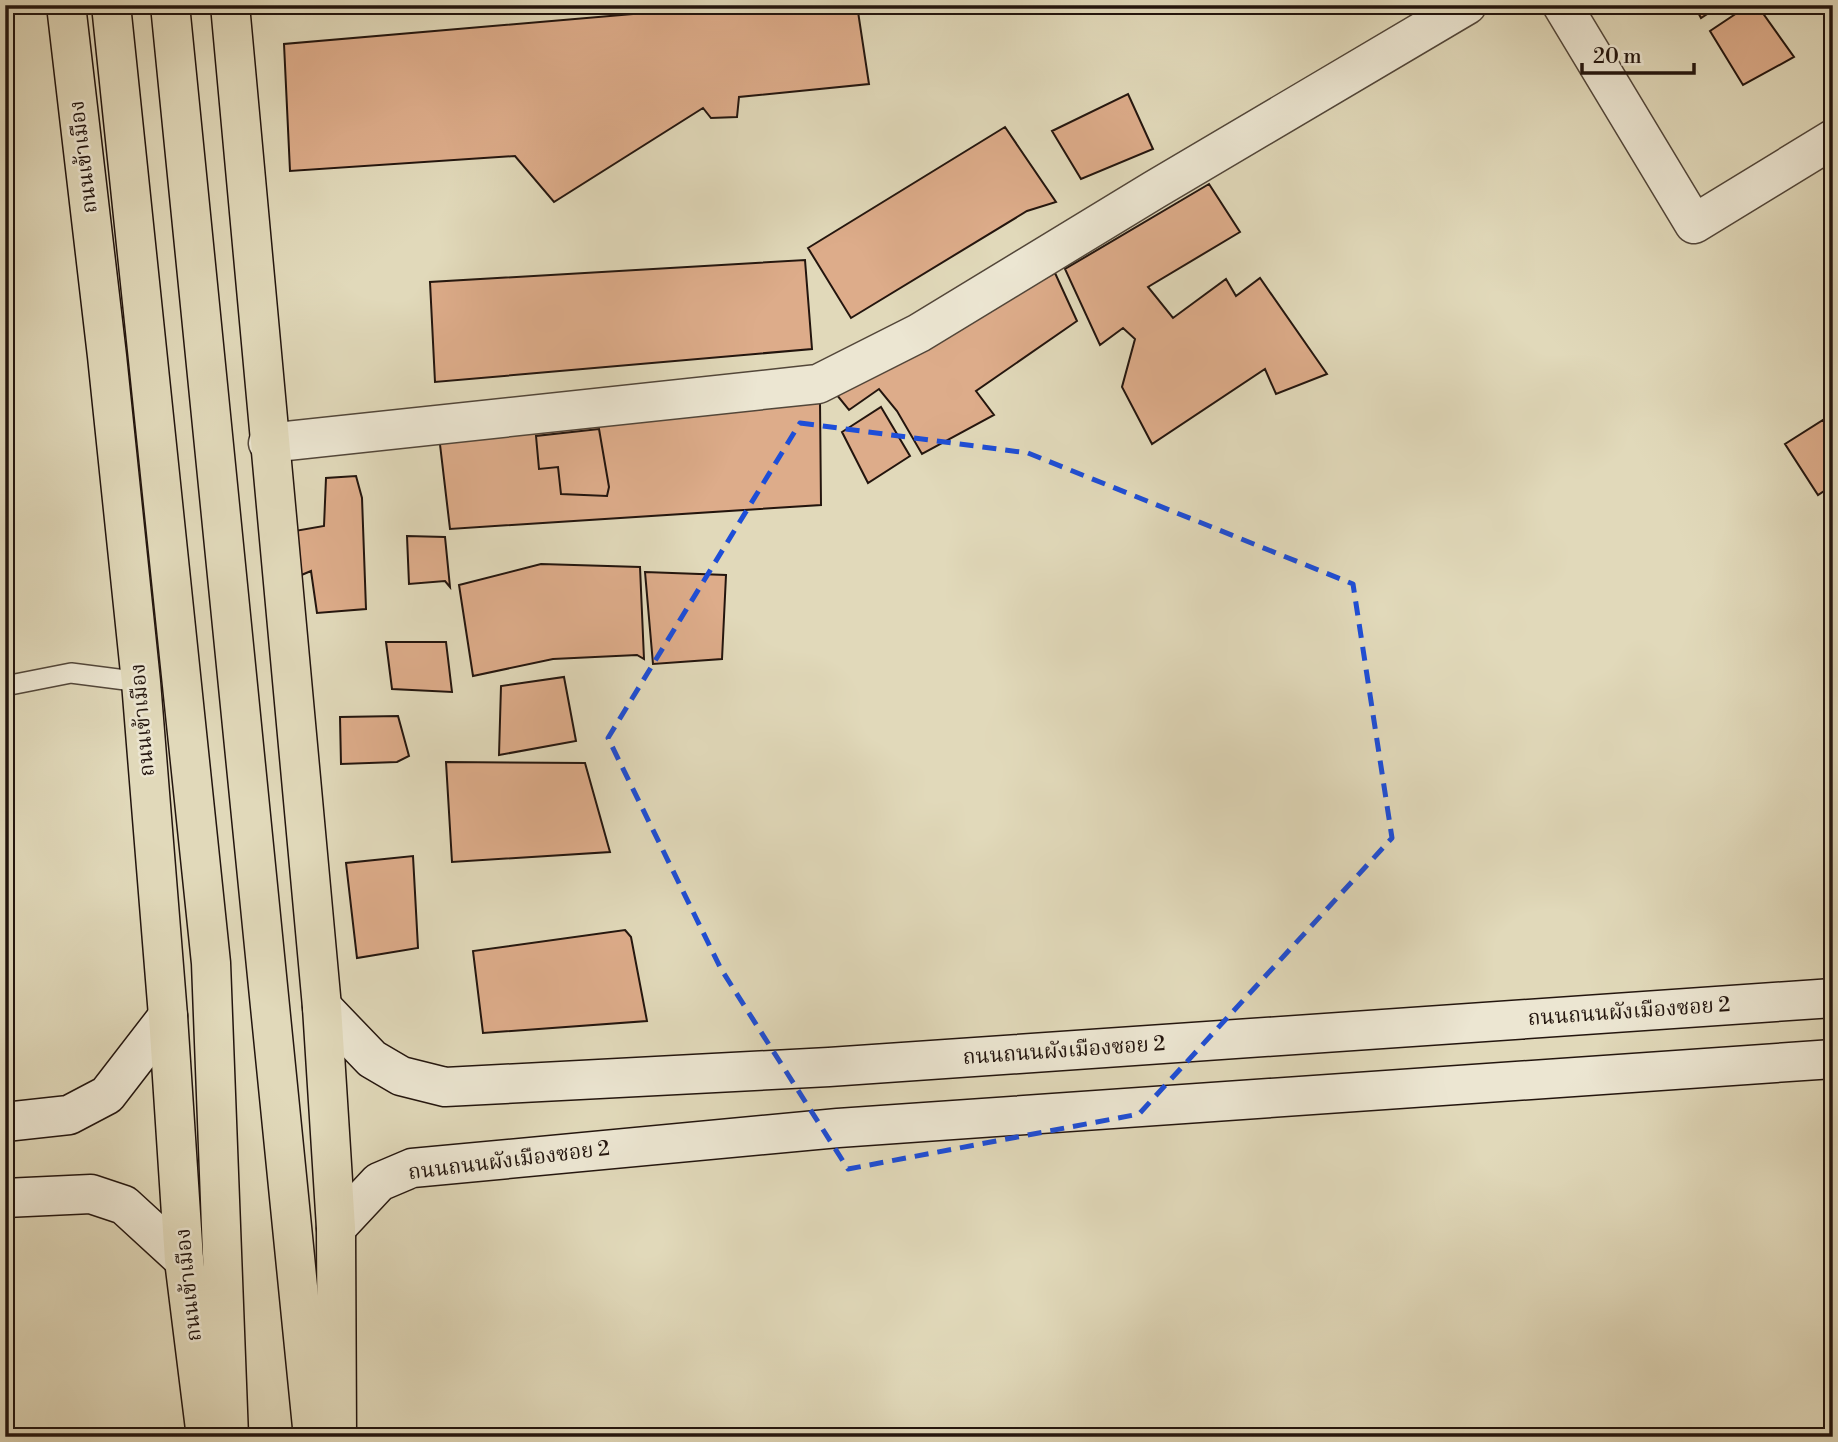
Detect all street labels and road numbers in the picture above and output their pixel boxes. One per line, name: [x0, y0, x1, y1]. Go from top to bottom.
street label: ถนนเข้าเมือง: [64, 99, 104, 215]
street label: ถนนเข้าเมือง: [125, 662, 161, 778]
street label: ถนนถนนผังเมืองซอย 2: [1527, 992, 1731, 1032]
street label: ถนนถนนผังเมืองซอย 2: [962, 1031, 1166, 1071]
street label: ถนนถนนผังเมืองซอย 2: [407, 1136, 611, 1186]
street label: ถนนเข้าเมือง: [170, 1227, 208, 1343]

